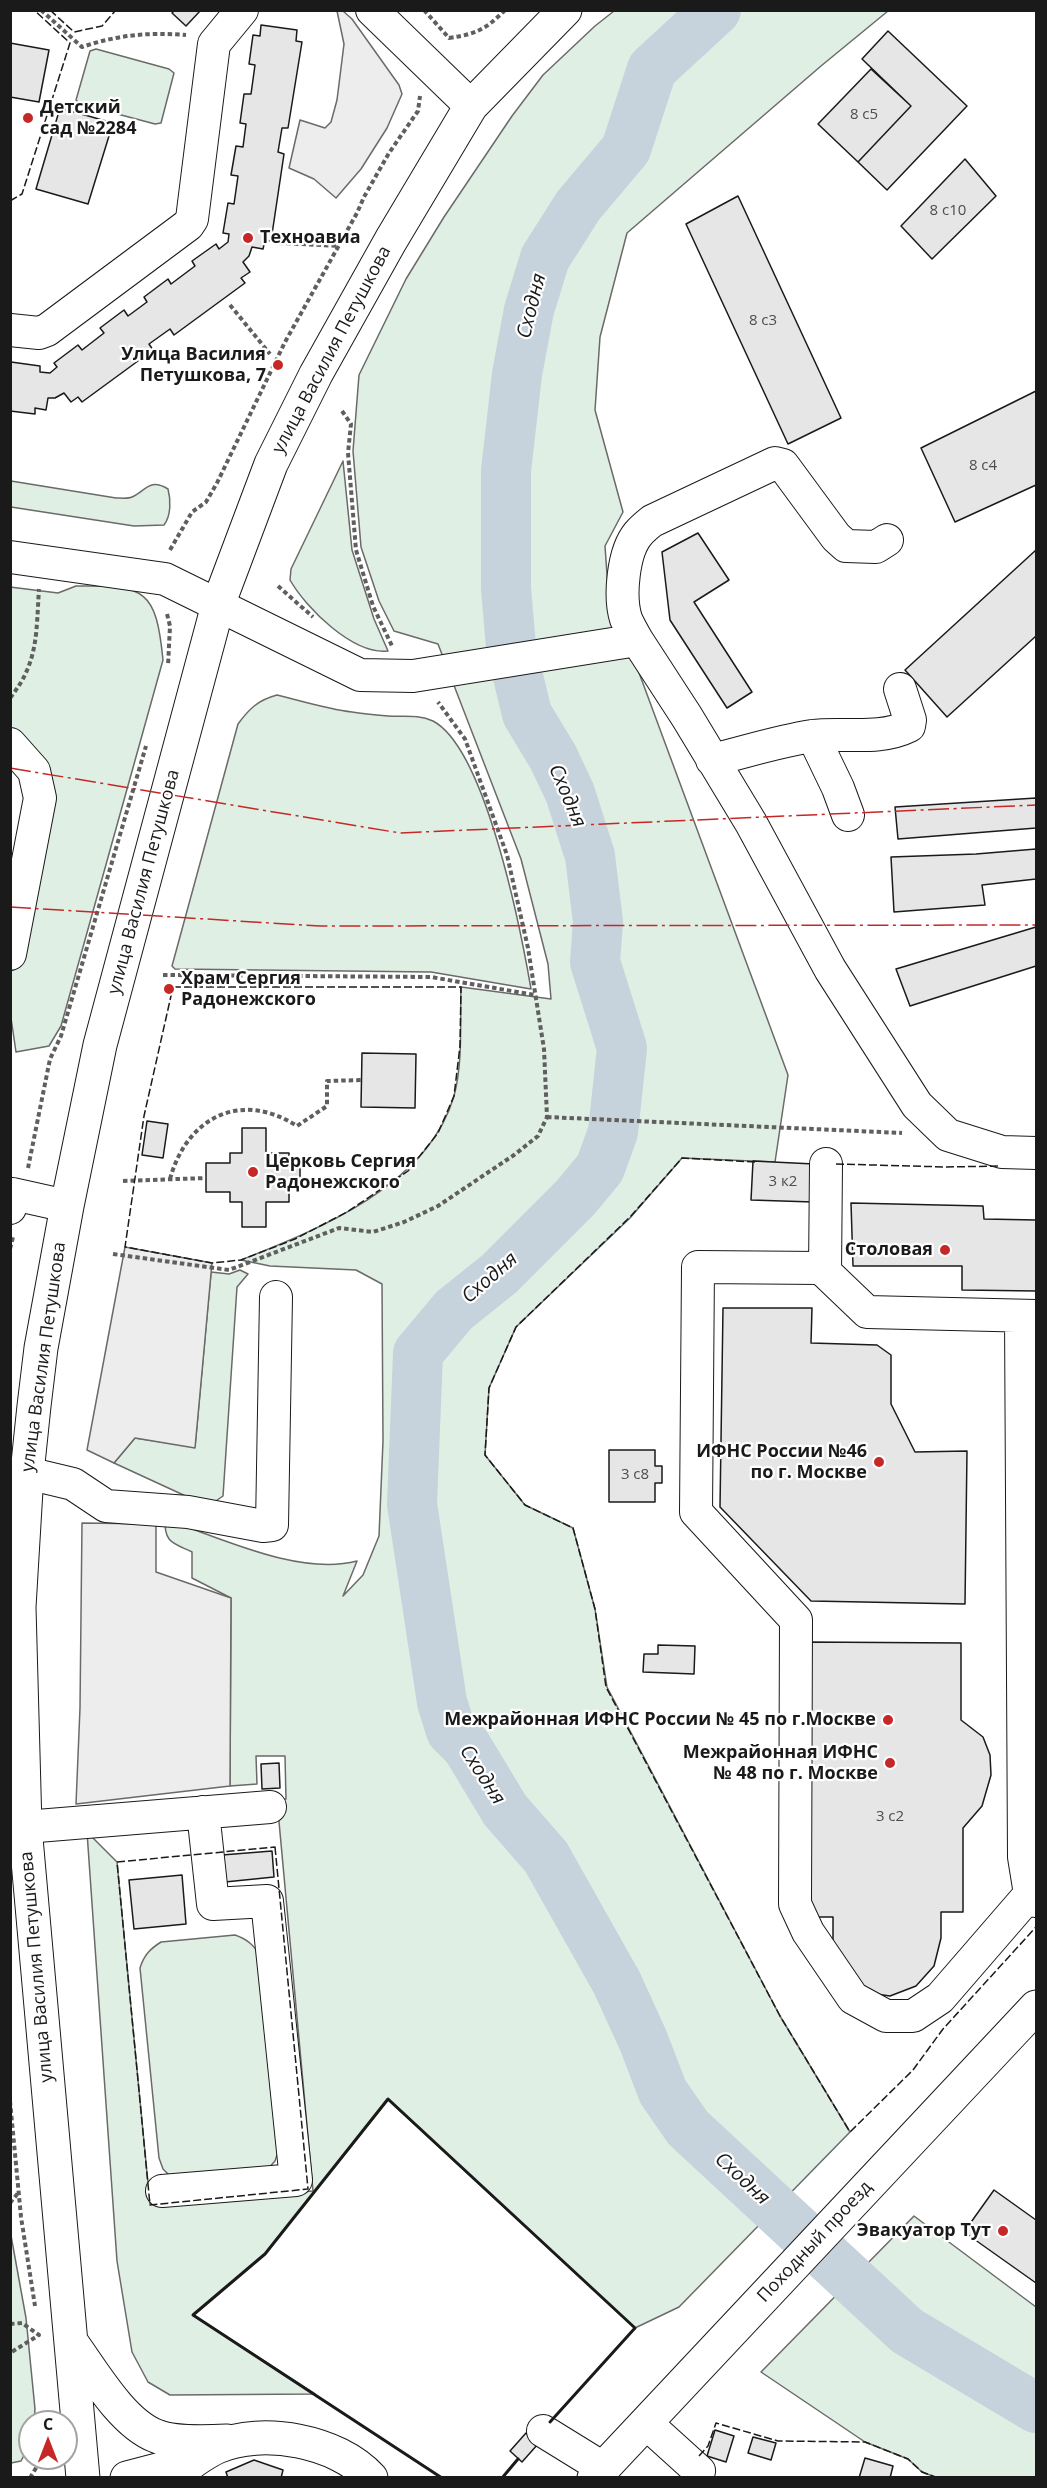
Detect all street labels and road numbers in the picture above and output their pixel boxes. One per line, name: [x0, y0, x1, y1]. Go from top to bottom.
street label: улица Василия Петушкова: [268, 243, 396, 457]
street label: улица Василия Петушкова: [104, 767, 184, 997]
street label: улица Василия Петушкова: [17, 1241, 71, 1473]
street label: улица Василия Петушкова: [16, 1851, 58, 2083]
street label: Походный проезд: [753, 2177, 877, 2307]

